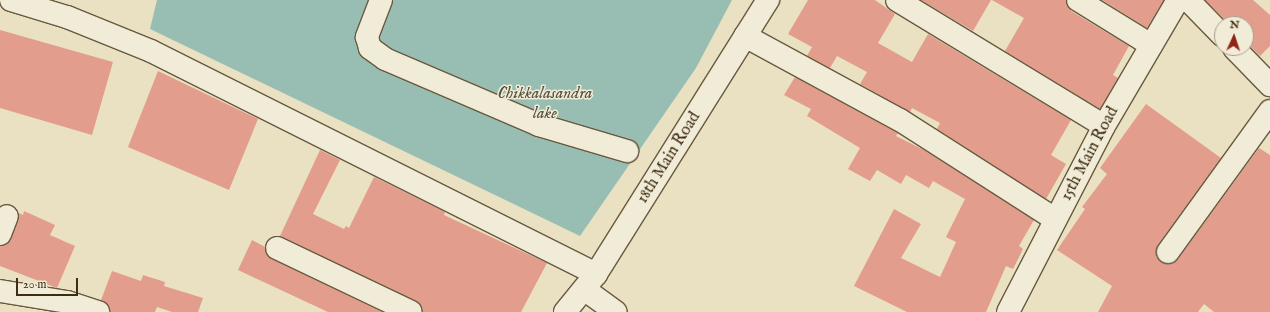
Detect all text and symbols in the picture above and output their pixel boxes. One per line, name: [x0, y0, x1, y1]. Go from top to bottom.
north arrow: [1214, 16, 1254, 56]
text: N: [1229, 18, 1240, 32]
water label: Chikkalasandra lake: [498, 84, 592, 124]
street label: 15th Main Road: [1057, 104, 1123, 204]
street label: 18th Main Road: [633, 109, 705, 207]
scale bar: [18, 270, 80, 296]
text: 20 m: [23, 277, 46, 292]

